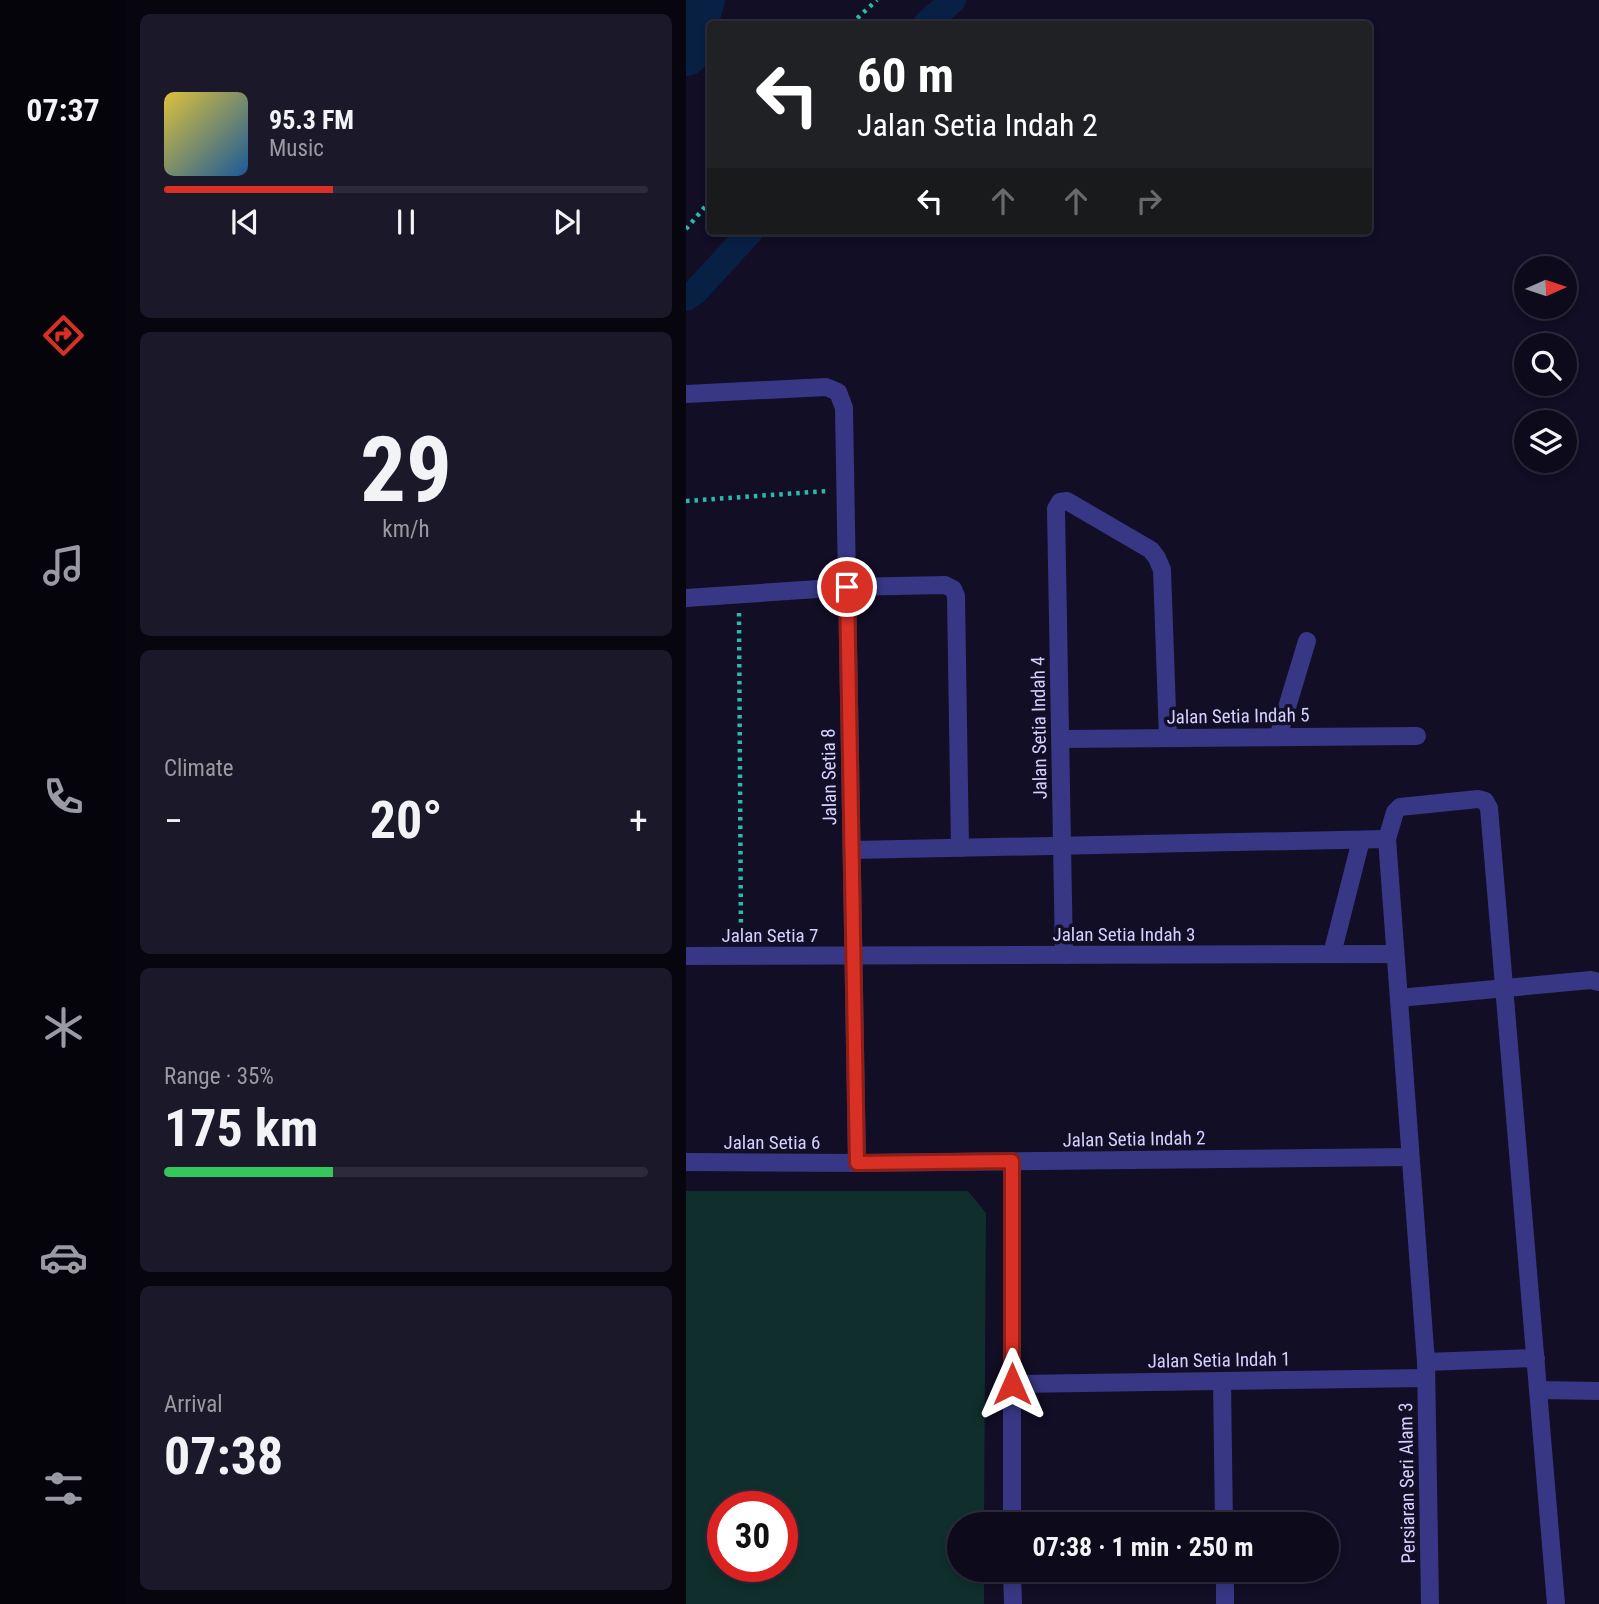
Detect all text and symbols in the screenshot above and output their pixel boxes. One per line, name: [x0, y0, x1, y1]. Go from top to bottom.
text: 60 m: [857, 47, 954, 104]
icon: left: [742, 49, 833, 140]
text: 07:37: [26, 91, 100, 129]
text: 95.3 FM: [269, 105, 354, 135]
text: Jalan Setia Indah 2: [857, 106, 1098, 144]
text: Music: [269, 135, 324, 162]
icon: left: [911, 182, 949, 220]
icon: ahead: [984, 182, 1022, 220]
icon: ahead: [1057, 182, 1095, 220]
icon: right: [1130, 182, 1168, 220]
icon: previous: [226, 203, 264, 241]
icon: pause: [387, 203, 425, 241]
icon: next: [548, 203, 586, 241]
north arrow: [1514, 256, 1577, 318]
map controls: [1514, 256, 1577, 473]
icon: directions: [39, 311, 88, 360]
button: search: [1514, 333, 1577, 396]
button: layers: [1514, 410, 1577, 473]
text: 29: [360, 417, 452, 523]
text: km/h: [382, 516, 430, 543]
icon: music: [39, 541, 88, 590]
pin: [817, 557, 877, 617]
icon: arrive: [828, 568, 866, 606]
street label: Jalan Setia Indah 4: [1026, 656, 1052, 800]
street label: Jalan Setia Indah 5: [1166, 703, 1310, 729]
street label: Jalan Setia 8: [817, 728, 841, 826]
text: Climate: [164, 755, 234, 782]
icon: phone: [39, 772, 88, 821]
text: 20°: [370, 790, 442, 851]
text: −: [164, 799, 183, 843]
text: +: [629, 799, 648, 843]
street label: Jalan Setia Indah 3: [1053, 923, 1195, 946]
street label: Jalan Setia 7: [722, 924, 818, 947]
icon: climate: [39, 1003, 88, 1052]
text: Range · 35%: [164, 1063, 274, 1090]
text: 175 km: [164, 1098, 318, 1159]
street label: Jalan Setia Indah 2: [1062, 1126, 1206, 1152]
street label: Jalan Setia 6: [724, 1131, 820, 1154]
icon: car: [39, 1233, 88, 1282]
position arrow: [975, 1347, 1049, 1421]
street label: Jalan Setia Indah 1: [1147, 1347, 1291, 1373]
text: Arrival: [164, 1391, 223, 1418]
street label: Persiaran Seri Alam 3: [1394, 1402, 1420, 1564]
text: 07:38: [164, 1426, 283, 1487]
icon: filters: [39, 1464, 88, 1513]
speed limit sign: 30: [707, 1491, 798, 1582]
text: 07:38 · 1 min · 250 m: [1033, 1532, 1253, 1562]

